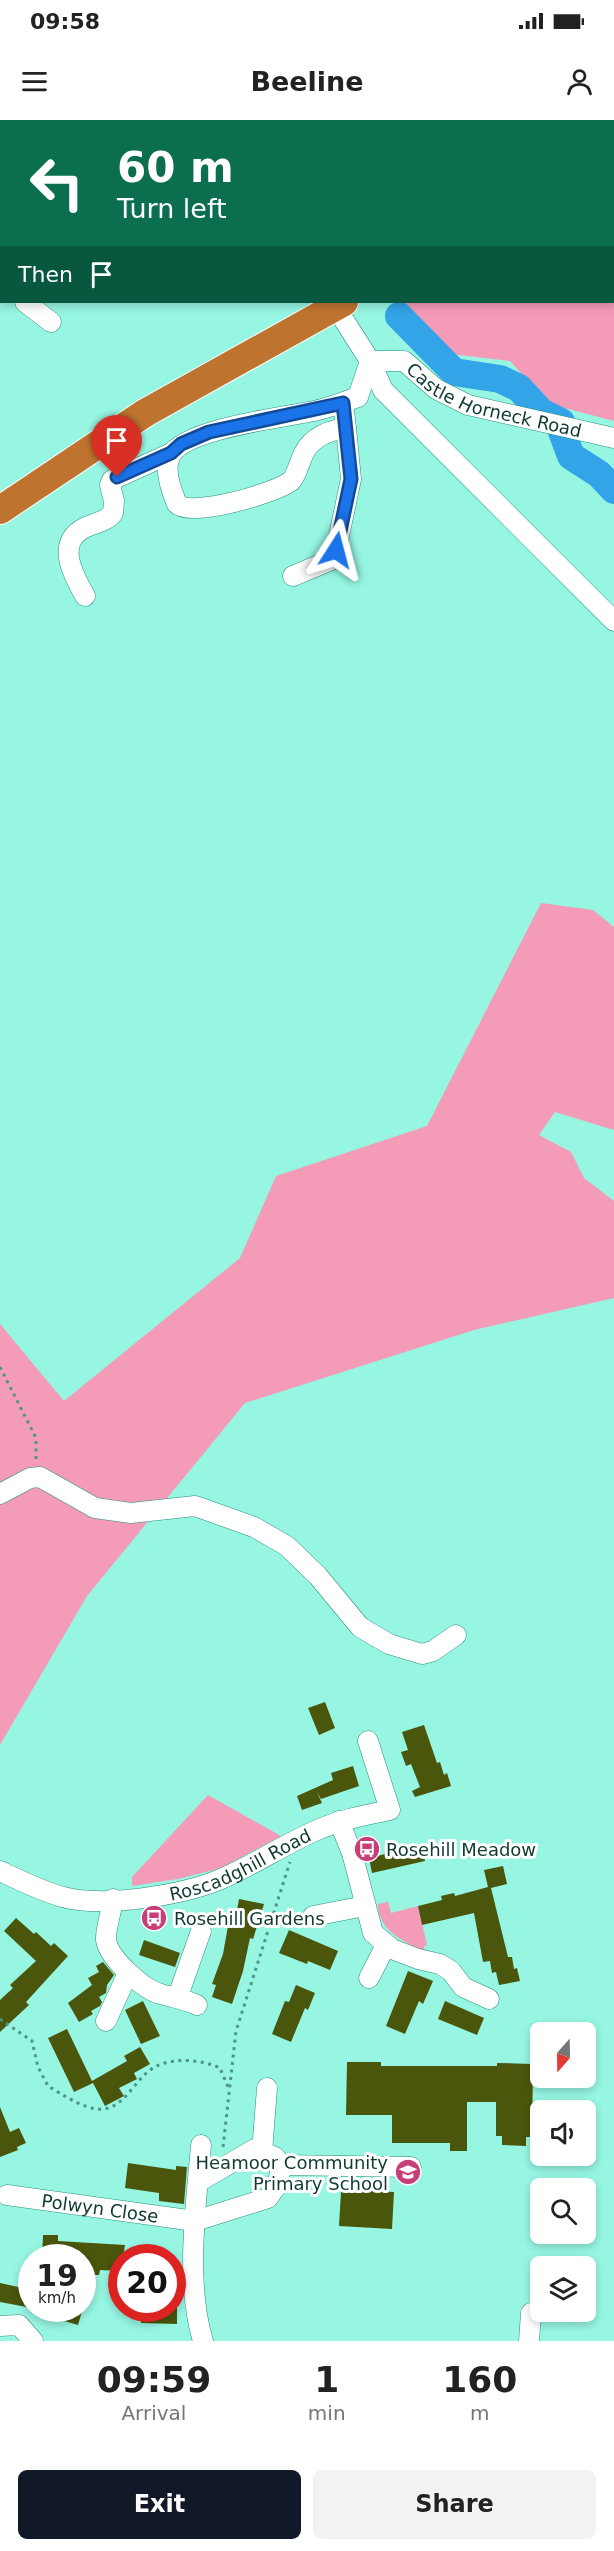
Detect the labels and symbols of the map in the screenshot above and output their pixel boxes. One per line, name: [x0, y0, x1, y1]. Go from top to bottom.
street label: Castle Horneck Road: [403, 358, 584, 441]
pin: [91, 415, 142, 477]
position arrow: [304, 518, 368, 582]
street label: Roscadghill Road: [167, 1824, 314, 1904]
bus stop icon: Rosehill Meadow: [352, 1834, 382, 1864]
place label: Rosehill Meadow: [386, 1839, 536, 1860]
bus stop icon: Rosehill Gardens: [139, 1903, 169, 1933]
place label: Rosehill Gardens: [174, 1908, 325, 1929]
north arrow: [530, 2022, 596, 2088]
place label: Heamoor Community Primary School: [196, 2152, 388, 2194]
school or university icon: Heamoor Community Primary School: [393, 2157, 423, 2187]
street label: Polwyn Close: [40, 2189, 160, 2226]
speed limit sign: 20: [108, 2244, 186, 2322]

